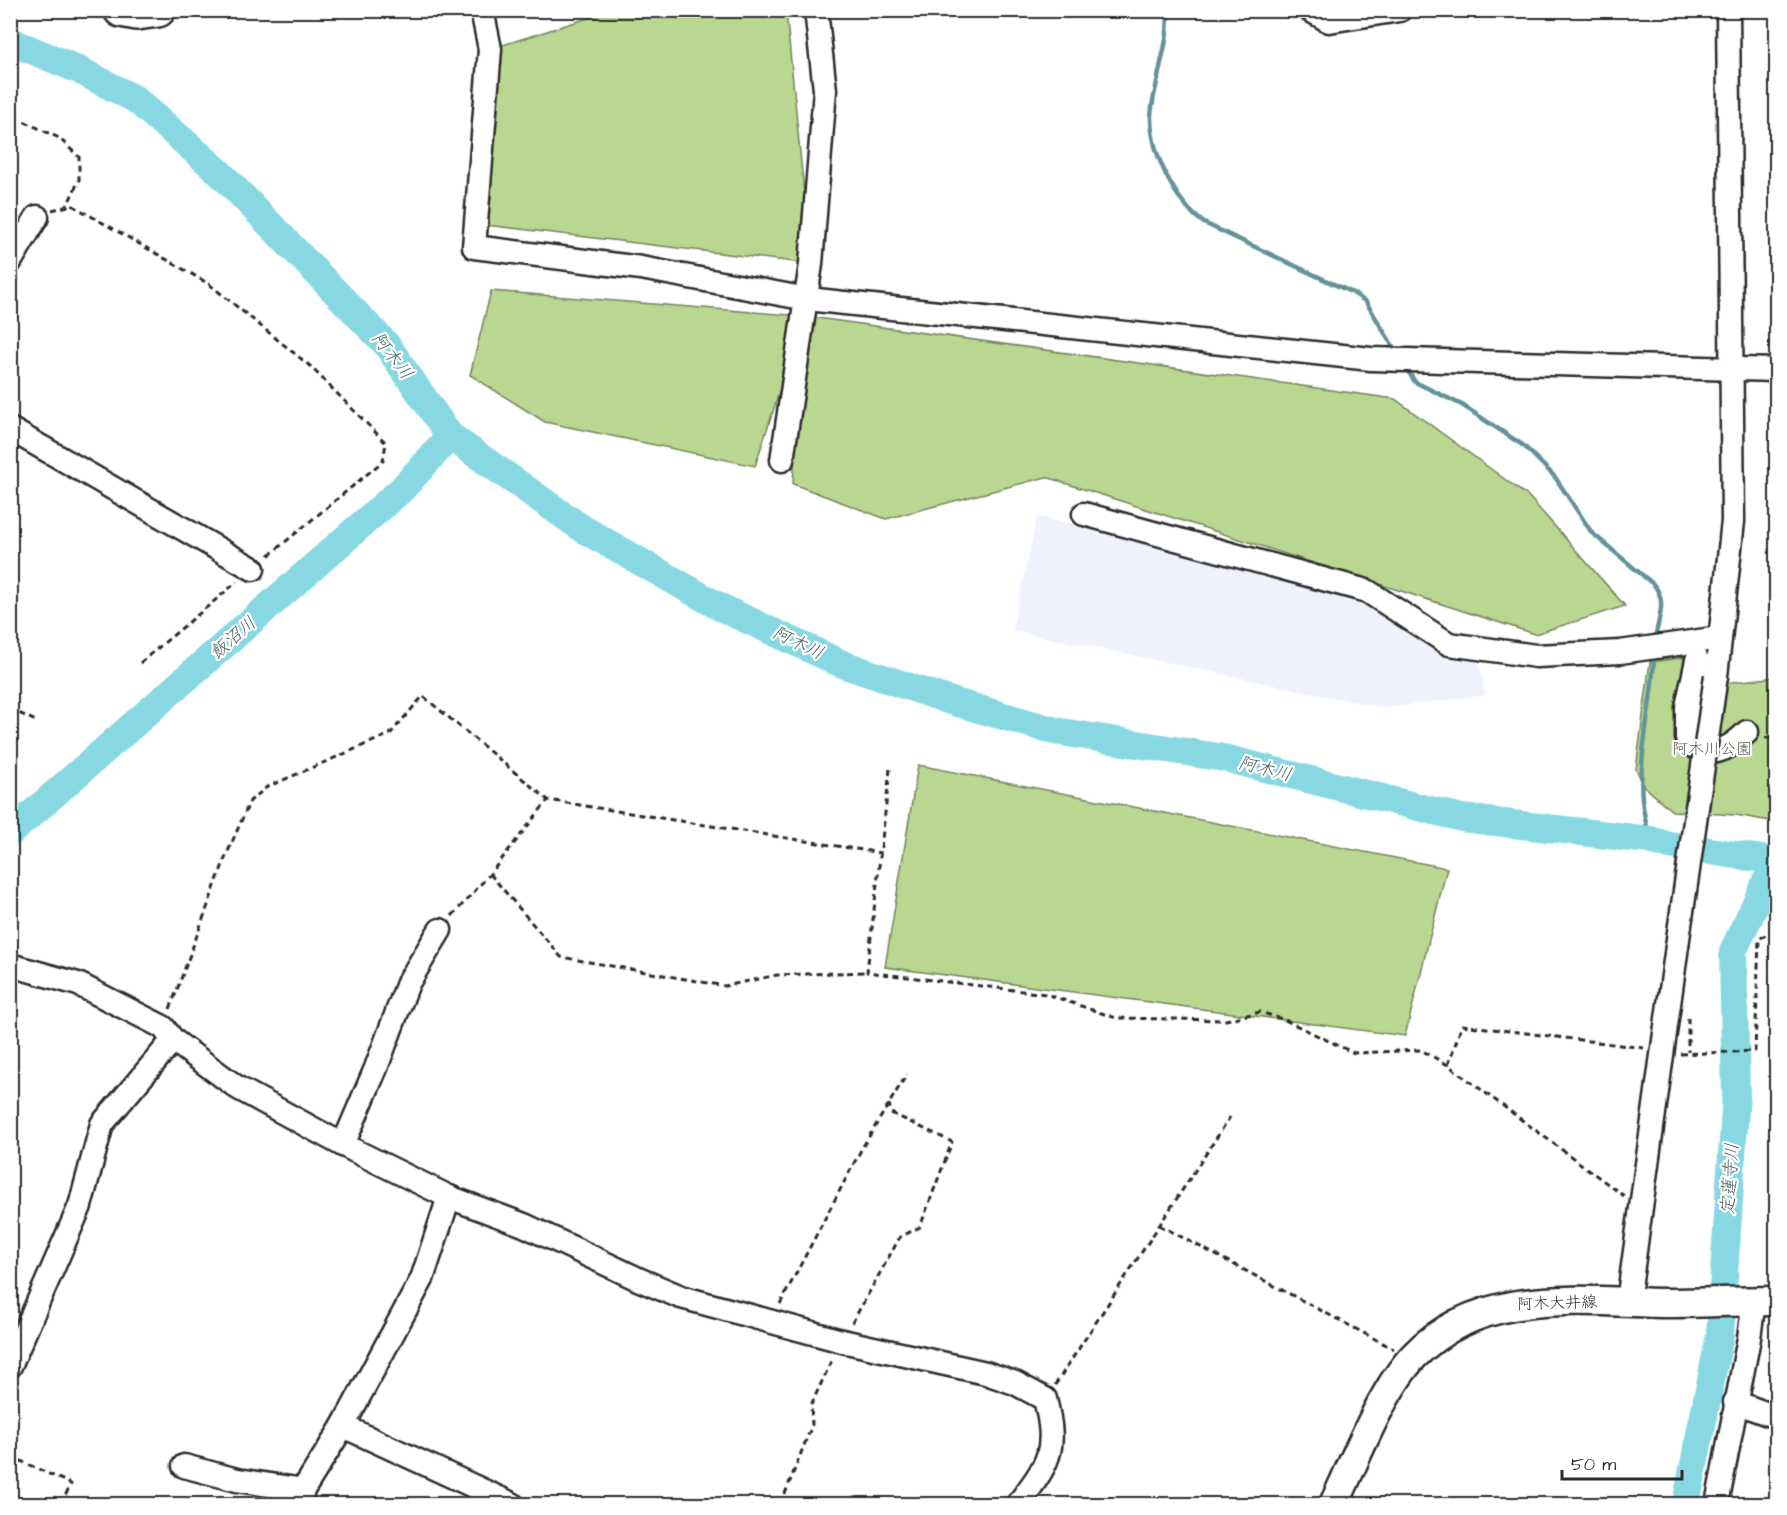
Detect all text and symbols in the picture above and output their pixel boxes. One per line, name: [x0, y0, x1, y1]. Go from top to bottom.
water label: 阿木川: [366, 327, 418, 385]
water label: 飯沼川: [204, 611, 262, 665]
water label: 阿木川: [768, 620, 828, 666]
park label: 阿木川公園: [1672, 738, 1752, 760]
water label: 阿木川: [1236, 750, 1294, 788]
water label: 定蓮寺川: [1715, 1142, 1745, 1216]
street label: 阿木大井線: [1517, 1291, 1597, 1315]
scale bar: [1562, 1443, 1682, 1481]
text: 50 m: [1571, 1452, 1616, 1477]

